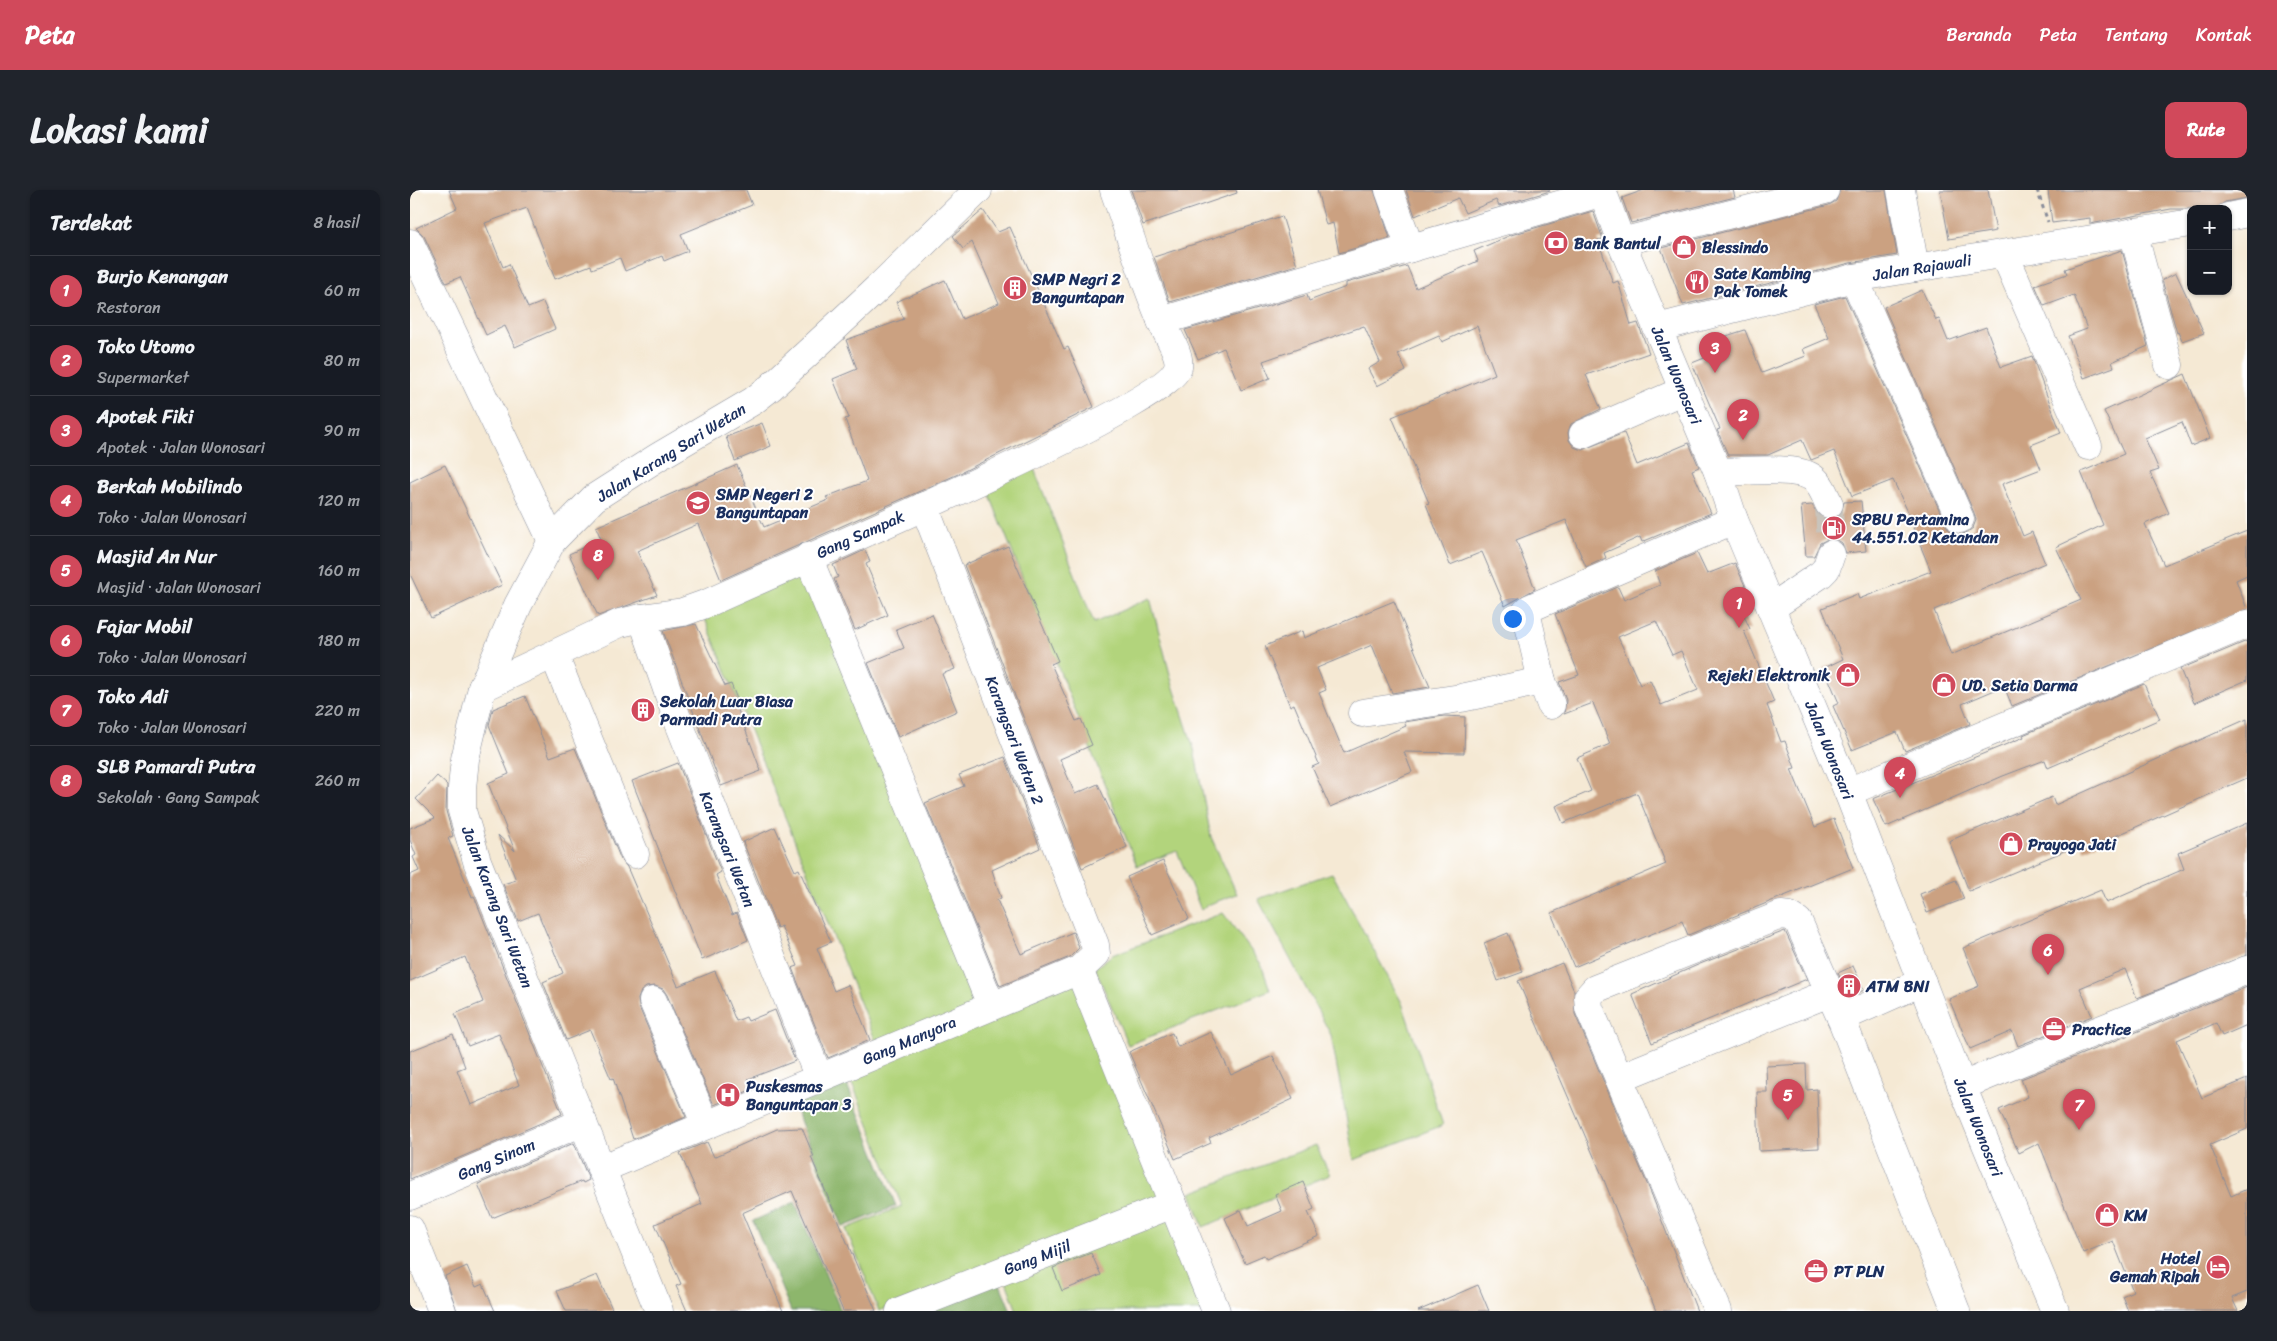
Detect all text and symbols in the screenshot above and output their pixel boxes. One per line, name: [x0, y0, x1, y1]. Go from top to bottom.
text: Peta: [25, 14, 74, 56]
text: Beranda: [1946, 19, 2012, 51]
text: Peta: [2040, 19, 2077, 51]
text: Tentang: [2105, 19, 2168, 51]
text: Kontak: [2196, 19, 2252, 51]
text: Lokasi kami: [30, 99, 208, 161]
button: Rute: [2165, 102, 2247, 158]
text: Terdekat: [50, 204, 132, 242]
map controls: [2187, 205, 2232, 295]
button: +: [2187, 205, 2232, 250]
text: 8 hasil: [313, 208, 360, 237]
place label: Bank Bantul: [1574, 229, 1662, 258]
bank icon: Bank Bantul: [1543, 230, 1569, 256]
place label: Blessindo: [1702, 233, 1768, 262]
shop icon: Blessindo: [1671, 234, 1697, 260]
street label: Jalan Rajawali: [1870, 245, 1974, 290]
button: −: [2187, 250, 2232, 295]
place label: Sate Kambing Pak Tomek: [1713, 259, 1812, 306]
text: Burjo Kenangan: [97, 260, 228, 293]
place label: SMP Negri 2 Banguntapan: [1031, 265, 1125, 312]
restaurant icon: Sate Kambing Pak Tomek: [1684, 269, 1710, 295]
building icon: SMP Negri 2 Banguntapan: [1002, 275, 1028, 301]
text: 1: [63, 276, 69, 305]
text: 60 m: [324, 276, 360, 305]
text: Restoran: [97, 293, 161, 322]
street label: Jalan Wonosari: [1642, 320, 1711, 430]
text: Toko Utomo: [97, 330, 195, 363]
pin: 3: [1699, 332, 1731, 373]
text: 2: [61, 346, 71, 375]
text: 80 m: [324, 346, 360, 375]
text: Supermarket: [97, 363, 189, 392]
street label: Jalan Karang Sari Wetan: [590, 394, 752, 511]
pin: 2: [1727, 399, 1759, 440]
text: Apotek Fiki: [97, 400, 193, 433]
text: 3: [62, 416, 70, 445]
text: 90 m: [324, 416, 360, 445]
text: Apotek · Jalan Wonosari: [97, 433, 265, 462]
text: Berkah Mobilindo: [97, 470, 242, 503]
place label: SMP Negeri 2 Banguntapan: [715, 480, 814, 527]
text: 4: [61, 486, 71, 515]
text: 120 m: [317, 486, 360, 515]
school or university icon: SMP Negeri 2 Banguntapan: [685, 490, 711, 516]
street label: Gang Sampak: [811, 502, 910, 567]
text: Toko · Jalan Wonosari: [97, 503, 246, 532]
place label: SPBU Pertamina 44.551.02 Ketandan: [1851, 505, 1999, 552]
fuel station icon: SPBU Pertamina 44.551.02 Ketandan: [1821, 515, 1847, 541]
pin: 8: [582, 539, 614, 580]
text: Masjid An Nur: [97, 540, 216, 573]
text: 5: [61, 556, 71, 585]
text: 160 m: [317, 556, 360, 585]
text: Masjid · Jalan Wonosari: [97, 573, 261, 602]
pin: 1: [1723, 587, 1755, 628]
your location: [1500, 606, 1526, 632]
text: Fajar Mobil: [97, 610, 192, 643]
text: 6: [61, 626, 71, 655]
text: 180 m: [317, 626, 360, 655]
text: Toko · Jalan Wonosari: [97, 643, 246, 672]
place label: Rejeki Elektronik: [1707, 661, 1830, 690]
shop icon: Rejeki Elektronik: [1835, 662, 1861, 688]
street label: Karangsari Wetan 2: [977, 671, 1053, 809]
place label: UD. Setia Darma: [1962, 671, 2078, 700]
shop icon: UD. Setia Darma: [1931, 672, 1957, 698]
text: Toko Adi: [97, 680, 168, 713]
place label: Sekolah Luar Biasa Parmadi Putra: [659, 687, 794, 734]
street label: Jalan Wonosari: [1796, 695, 1863, 805]
text: 7: [61, 696, 71, 725]
text: 220 m: [315, 696, 360, 725]
building icon: Sekolah Luar Biasa Parmadi Putra: [630, 697, 656, 723]
text: Toko · Jalan Wonosari: [97, 713, 246, 742]
text: SLB Pamardi Putra: [97, 750, 255, 783]
pin: 4: [1884, 757, 1916, 798]
text: 8: [61, 766, 71, 795]
text: 260 m: [315, 766, 360, 795]
text: Sekolah · Gang Sampak: [97, 783, 260, 812]
street label: Karangsari Wetan: [691, 787, 764, 912]
street label: Jalan Karang Sari Wetan: [453, 821, 542, 993]
place label: Prayoga Jati: [2028, 830, 2118, 859]
shop icon: Prayoga Jati: [1998, 831, 2024, 857]
pin: 6: [2032, 934, 2064, 975]
place label: ATM BNI: [1865, 972, 1931, 1001]
building icon: ATM BNI: [1836, 973, 1862, 999]
street label: Gang Manyora: [857, 1008, 961, 1073]
place label: Practice: [2072, 1015, 2131, 1044]
office icon: Practice: [2041, 1016, 2067, 1042]
place label: Puskesmas Banguntapan 3: [746, 1072, 851, 1119]
street label: Jalan Wonosari: [1945, 1072, 2012, 1182]
pin: 5: [1772, 1079, 1804, 1120]
hospital icon: Puskesmas Banguntapan 3: [715, 1082, 741, 1108]
pin: 7: [2063, 1089, 2095, 1130]
street label: Gang Sinom: [453, 1130, 540, 1189]
place label: KM: [2123, 1201, 2148, 1230]
shop icon: KM: [2094, 1202, 2120, 1228]
street label: Gang Mijil: [999, 1231, 1076, 1284]
place label: Hotel Gemah Ripah: [2109, 1244, 2201, 1291]
hotel icon: Hotel Gemah Ripah: [2205, 1254, 2231, 1280]
place label: PT PLN: [1834, 1257, 1885, 1286]
office icon: PT PLN: [1803, 1258, 1829, 1284]

